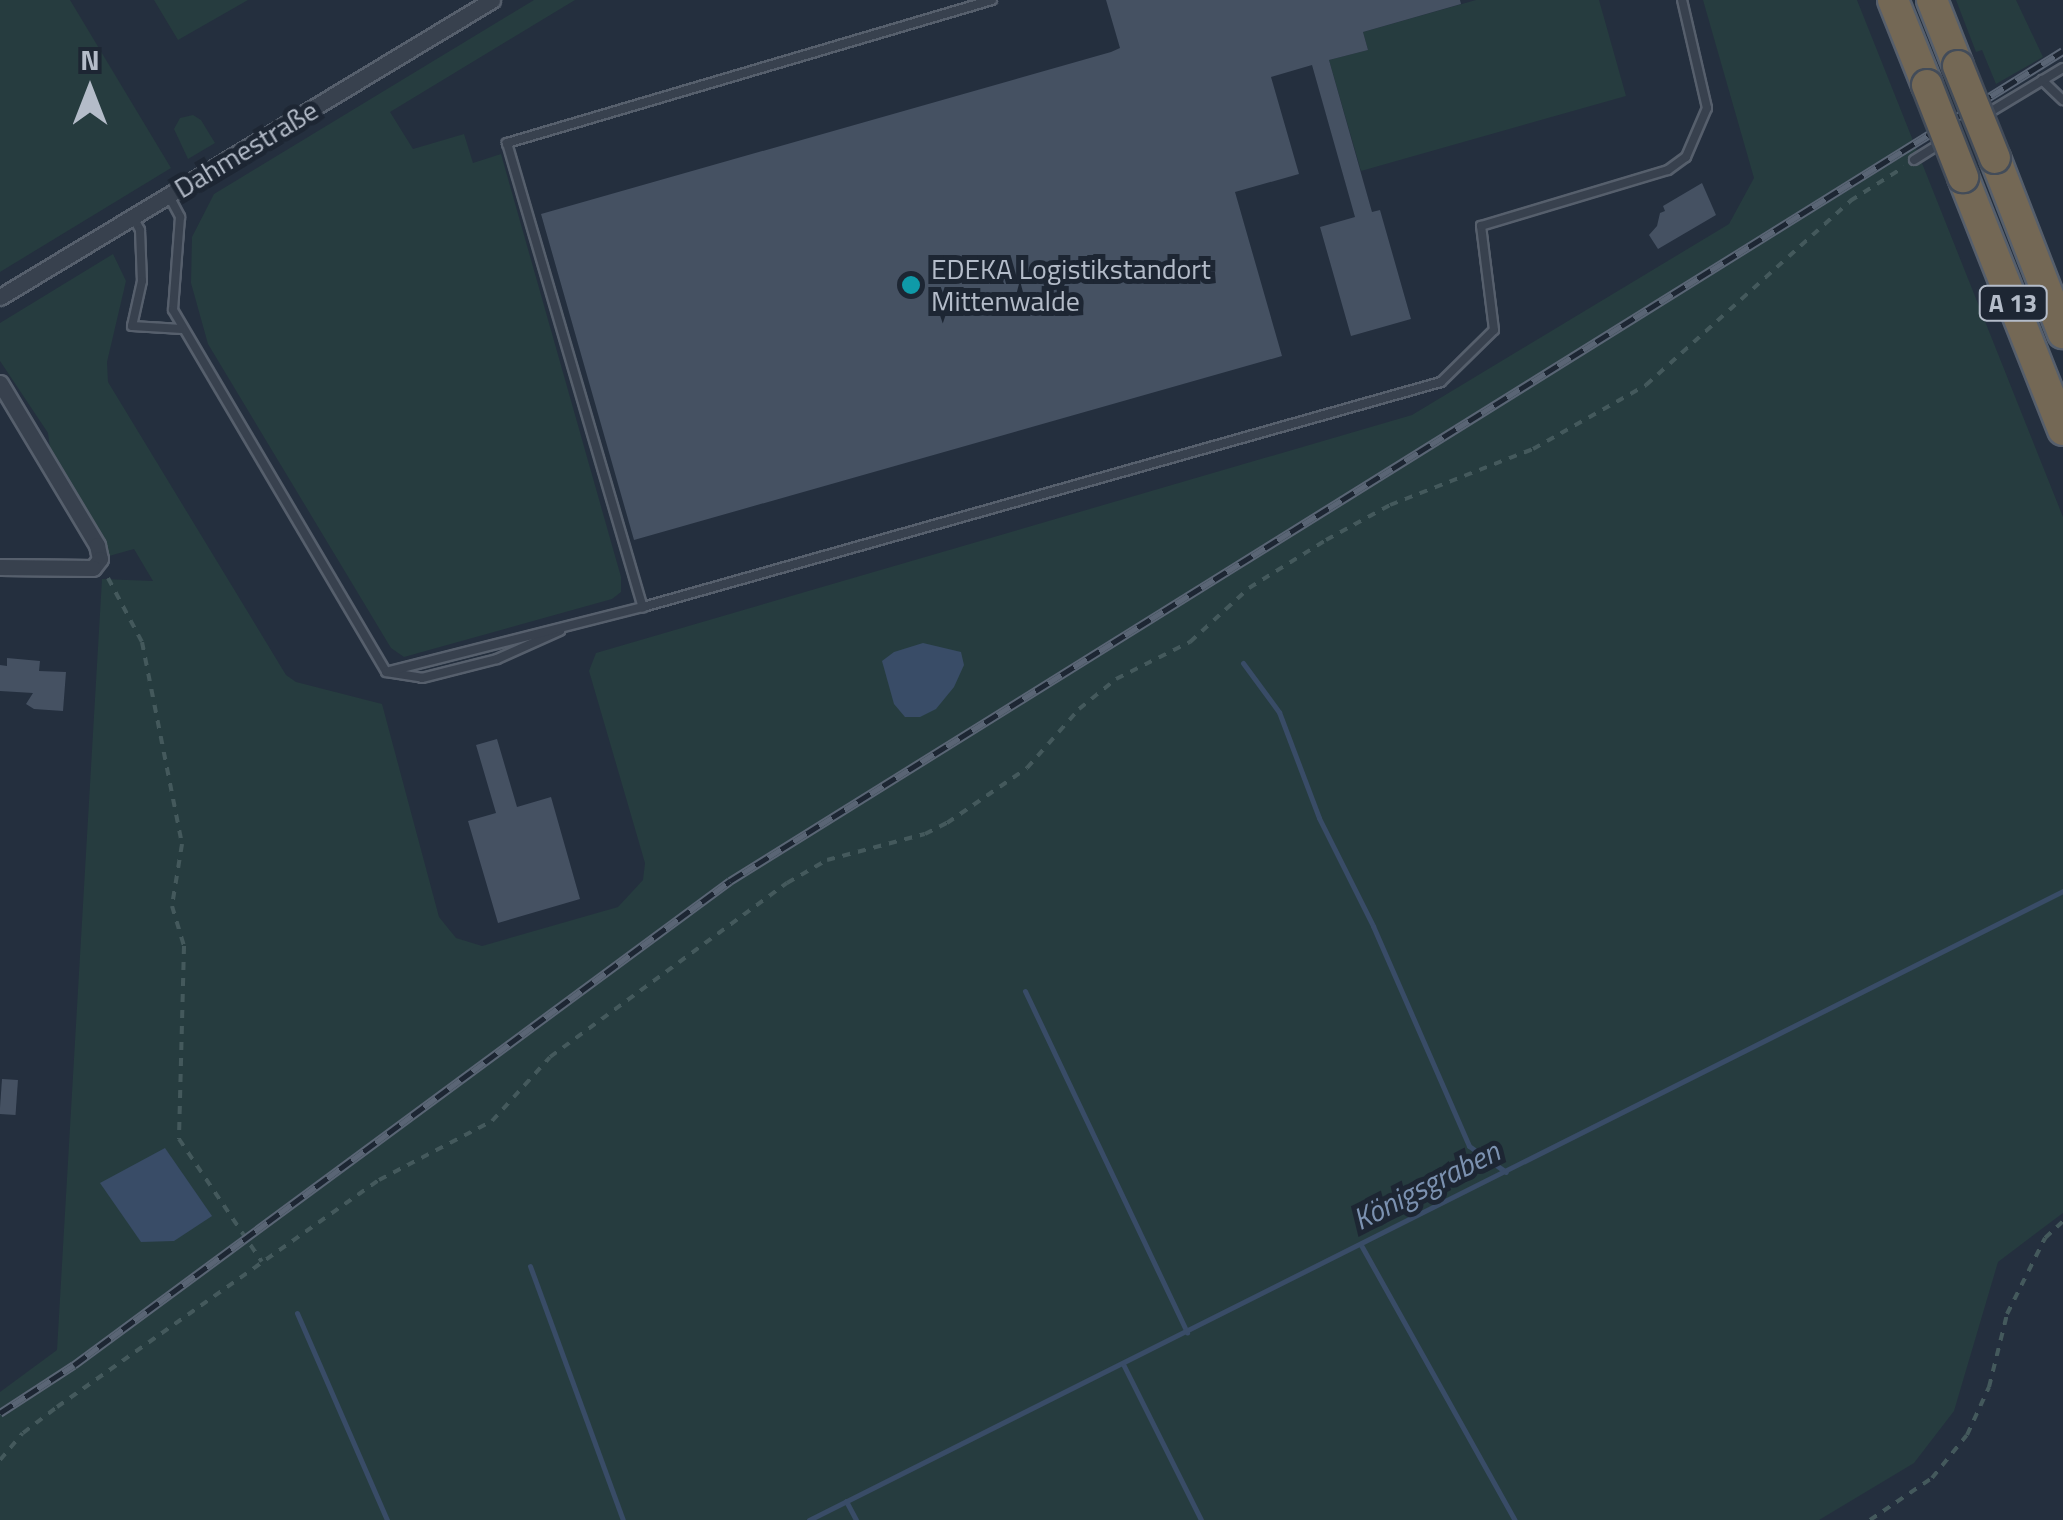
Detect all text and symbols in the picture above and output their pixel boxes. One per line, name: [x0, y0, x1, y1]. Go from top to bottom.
text: N: [80, 38, 100, 81]
north arrow: [40, 40, 140, 140]
street label: Dahmestraße: [168, 93, 324, 205]
place label: EDEKA Logistikstandort Mittenwalde: [931, 252, 1211, 318]
marker: EDEKA Logistikstandort Mittenwalde: [900, 274, 922, 296]
road number: A 13: [1978, 283, 2048, 323]
water label: Königsgraben: [1347, 1133, 1505, 1237]

